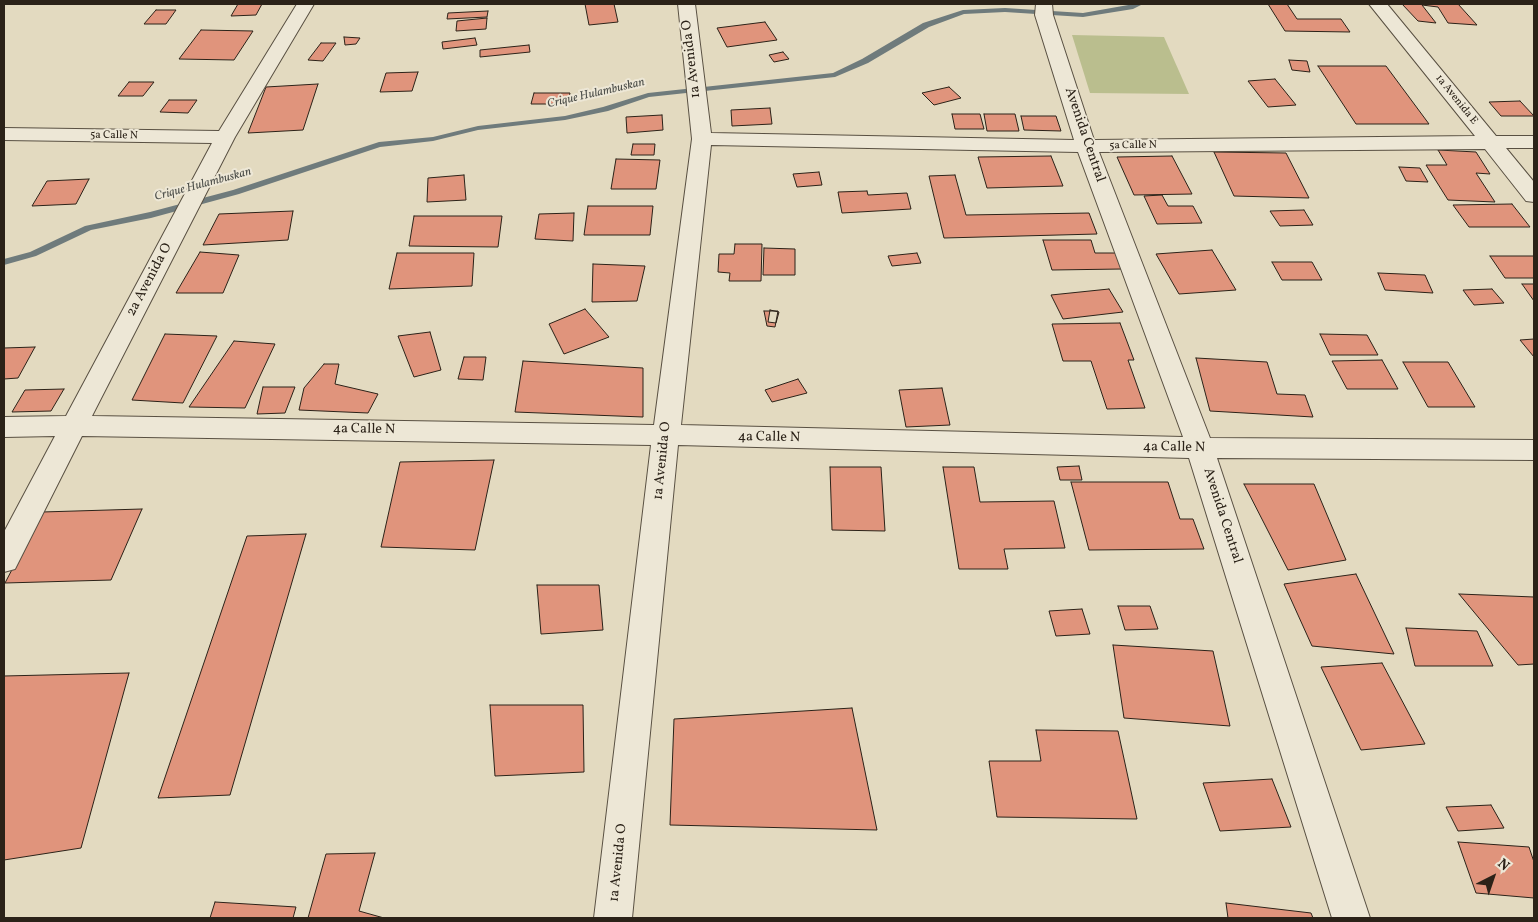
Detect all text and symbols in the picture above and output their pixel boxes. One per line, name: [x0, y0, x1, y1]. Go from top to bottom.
street label: 1a Avenida O: [679, 19, 705, 99]
street label: 1a Avenida E: [1432, 72, 1480, 128]
water label: Crique Hulambuskan: [546, 76, 646, 112]
street label: Avenida Central: [1060, 85, 1108, 185]
street label: 5a Calle N: [90, 129, 138, 143]
street label: 5a Calle N: [1109, 139, 1157, 153]
water label: Crique Hulambuskan: [153, 165, 253, 205]
street label: 2a Avenida O: [124, 240, 176, 320]
street label: 4a Calle N: [333, 421, 395, 439]
street label: 1a Avenida O: [651, 421, 675, 501]
street label: 4a Calle N: [738, 429, 800, 447]
street label: 4a Calle N: [1143, 439, 1205, 457]
street label: Avenida Central: [1199, 466, 1245, 566]
street label: 1a Avenida O: [607, 823, 631, 903]
north arrow: [1468, 852, 1518, 902]
text: N: [1493, 855, 1513, 876]

